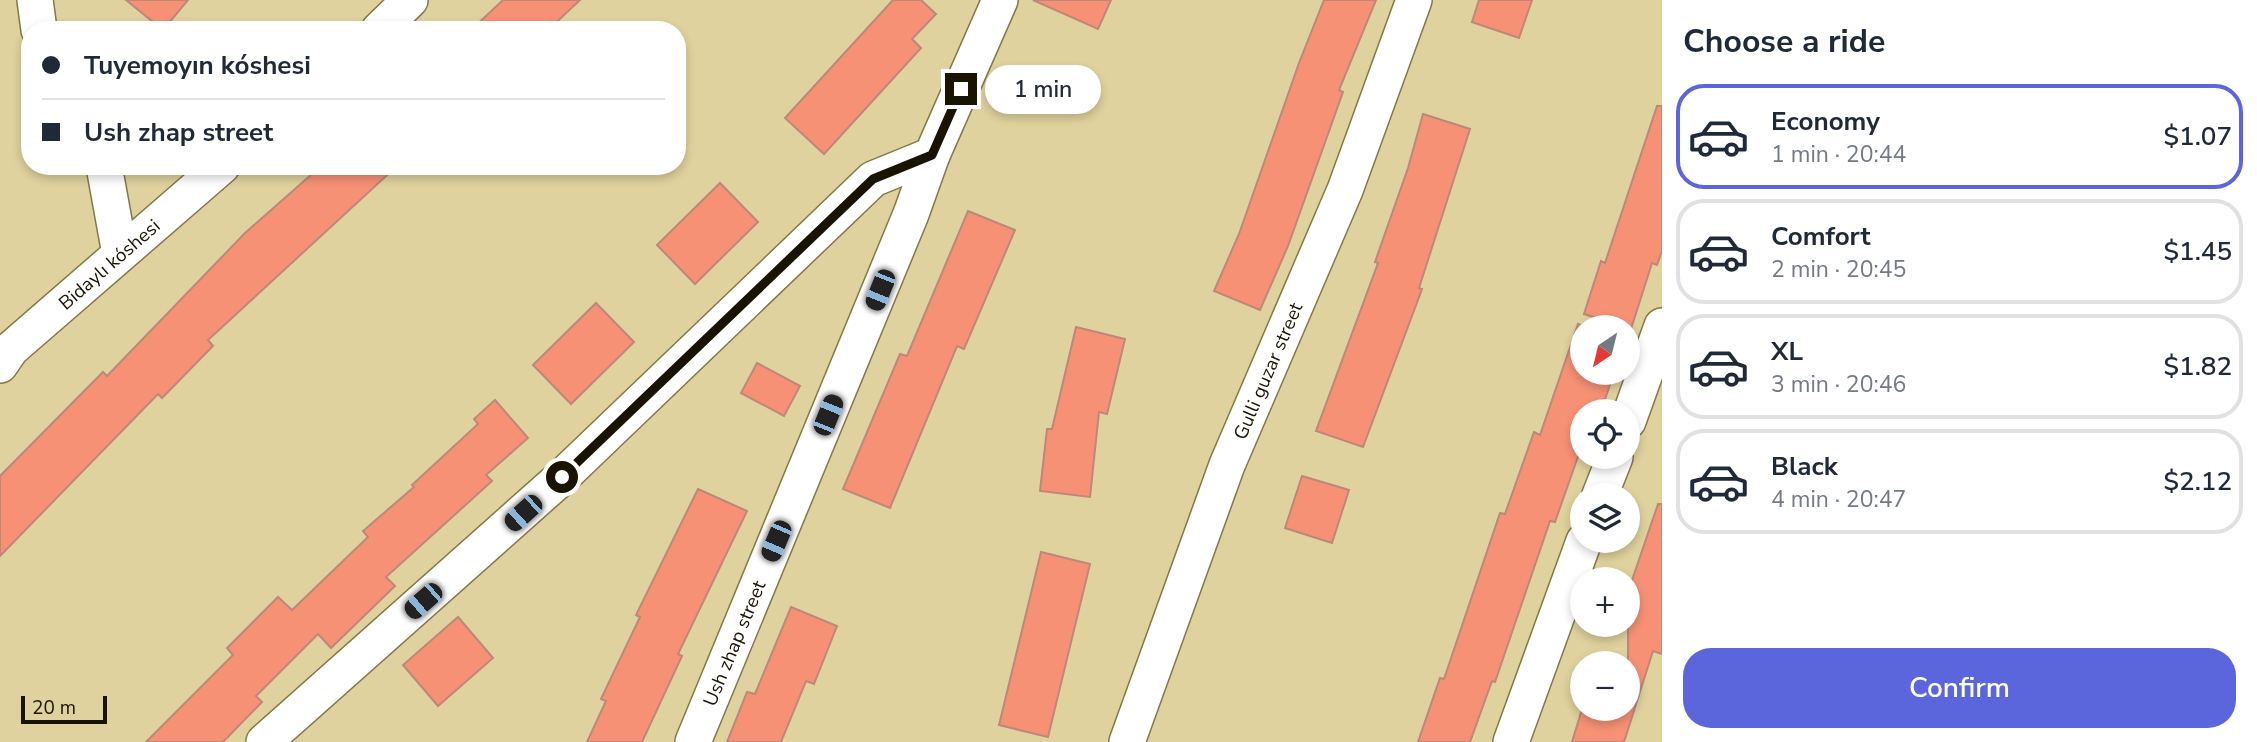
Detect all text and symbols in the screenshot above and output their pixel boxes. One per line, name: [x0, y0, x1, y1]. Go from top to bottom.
text: Choose a ride: [1683, 20, 1885, 63]
text: Tuyemoyın kóshesi: [84, 48, 311, 83]
callout: 1 min: [986, 64, 1101, 114]
route end: [945, 73, 977, 105]
text: 1 min: [1014, 74, 1072, 105]
text: Economy: [1771, 104, 1880, 139]
icon: car: [1687, 105, 1750, 168]
text: Ush zhap street: [84, 115, 273, 150]
text: $1.07: [2163, 119, 2232, 154]
text: 1 min · 20:44: [1771, 139, 1906, 170]
street label: Bidaylı kóshesi: [53, 214, 166, 316]
text: Comfort: [1771, 219, 1871, 254]
icon: car: [1687, 220, 1750, 283]
text: $1.45: [2163, 234, 2232, 269]
text: 2 min · 20:45: [1771, 254, 1906, 285]
car: [863, 267, 898, 313]
street label: Gulli guzar street: [1227, 298, 1309, 444]
north arrow: [1570, 315, 1640, 385]
map controls: [1570, 315, 1640, 721]
text: XL: [1771, 334, 1803, 369]
icon: car: [1687, 335, 1750, 398]
text: $1.82: [2163, 349, 2232, 384]
text: 3 min · 20:46: [1771, 369, 1906, 400]
car: [811, 392, 846, 438]
button: locate: [1570, 399, 1640, 469]
text: Black: [1771, 449, 1838, 484]
icon: car: [1687, 450, 1750, 513]
route start: [546, 461, 578, 493]
text: $2.12: [2163, 464, 2232, 499]
button: layers: [1570, 483, 1640, 553]
text: 4 min · 20:47: [1771, 484, 1906, 515]
car: [501, 491, 546, 535]
car: [759, 518, 794, 564]
button: +: [1570, 567, 1640, 637]
street label: Ush zhap street: [697, 576, 772, 710]
car: [401, 579, 446, 623]
button: Confirm: [1683, 648, 2236, 728]
button: −: [1570, 651, 1640, 721]
scale bar: [21, 693, 107, 725]
text: 20 m: [32, 695, 76, 721]

